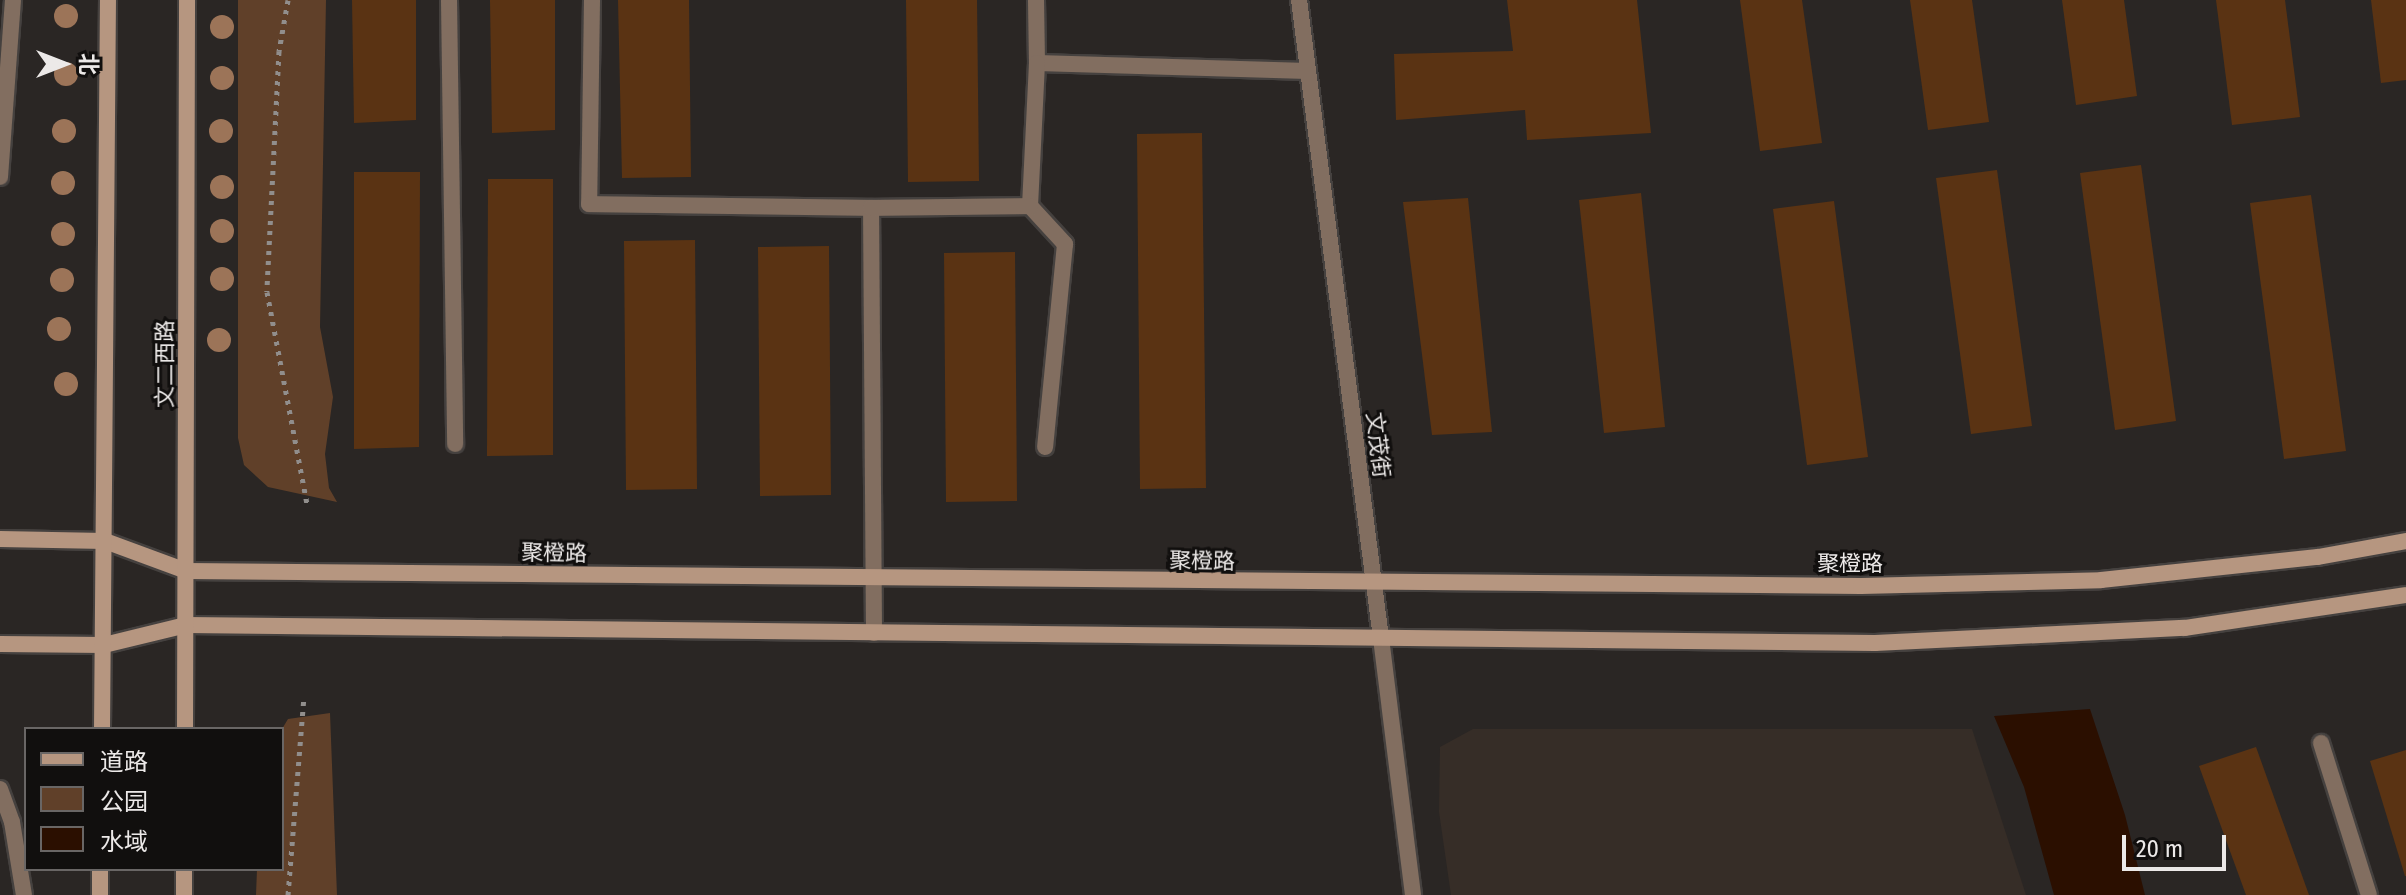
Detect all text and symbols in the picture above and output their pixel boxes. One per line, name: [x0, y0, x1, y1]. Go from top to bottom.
north arrow: [24, 24, 104, 104]
text: 北: [75, 53, 102, 75]
street label: 文二西路: [152, 320, 178, 408]
street label: 文茂街: [1361, 411, 1395, 479]
street label: 聚橙路: [521, 539, 587, 567]
street label: 聚橙路: [1169, 547, 1235, 575]
street label: 聚橙路: [1817, 551, 1883, 577]
legend: [24, 727, 284, 871]
text: 道路: [100, 748, 148, 776]
text: 公园: [100, 788, 148, 816]
scale bar: [2126, 819, 2230, 869]
text: 水域: [100, 828, 148, 856]
text: 20 m: [2136, 835, 2183, 863]

